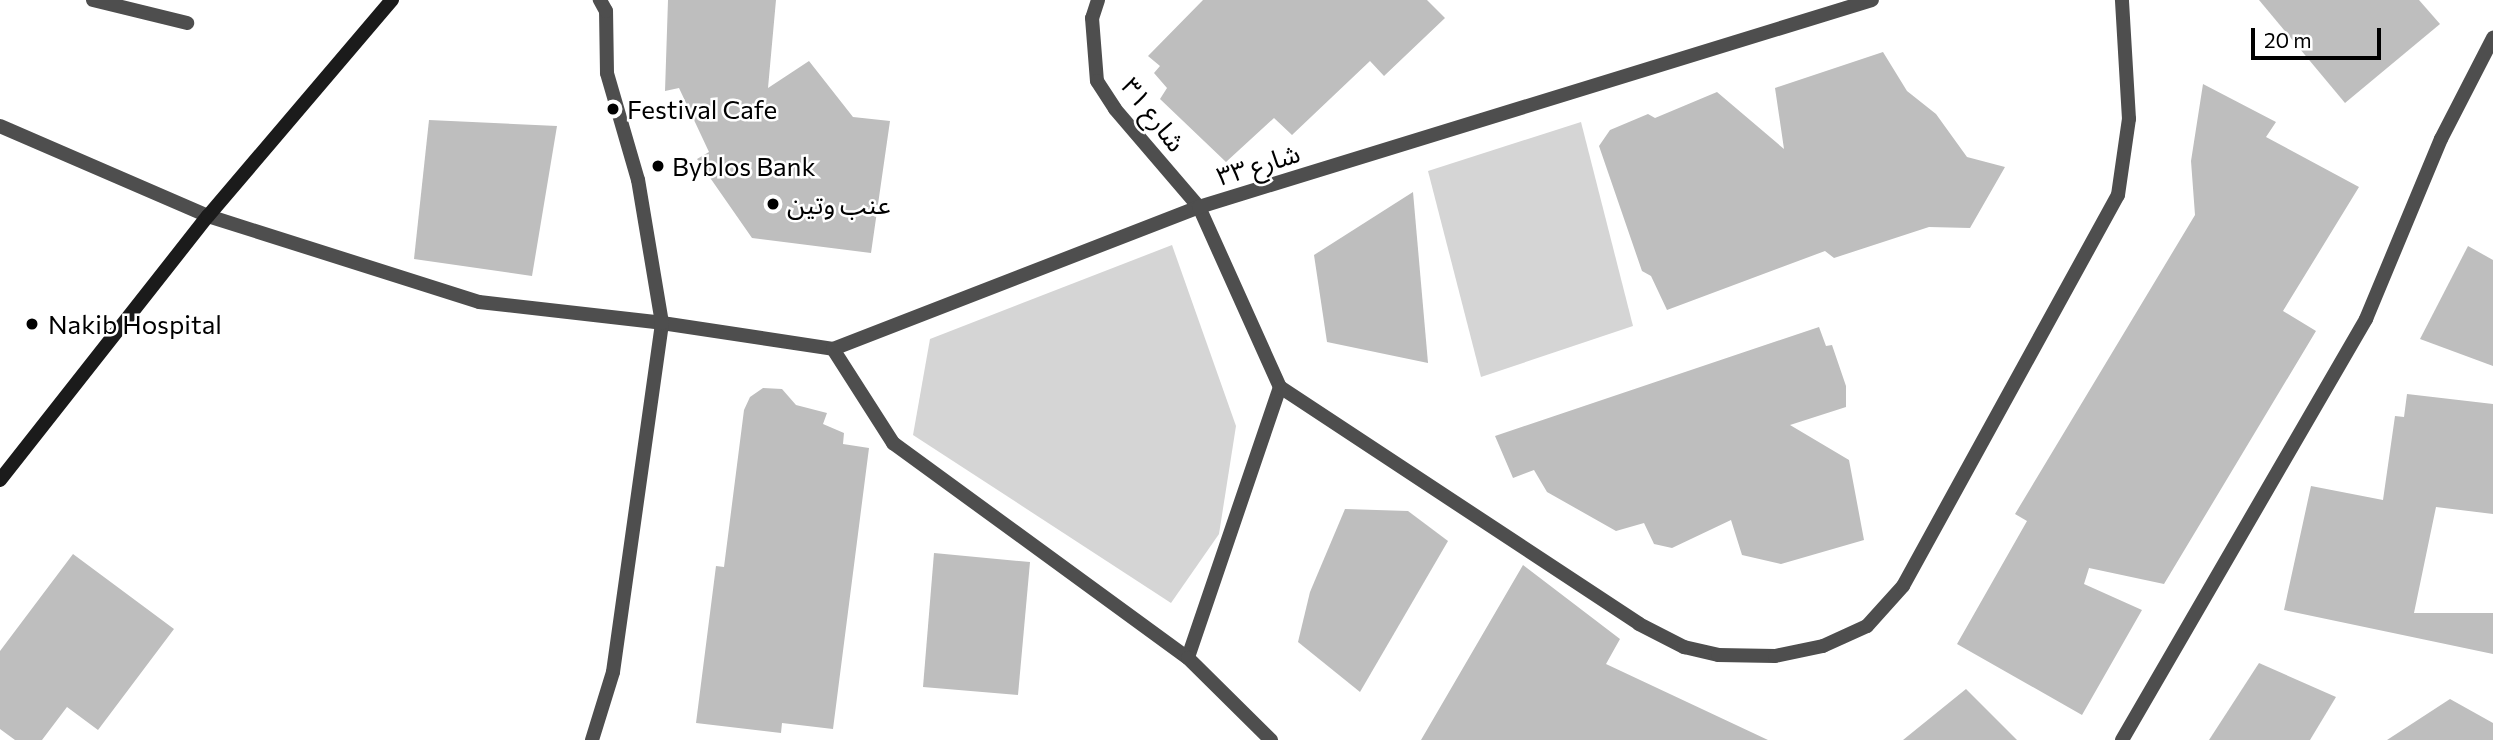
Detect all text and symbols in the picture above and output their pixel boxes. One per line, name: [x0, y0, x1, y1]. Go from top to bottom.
scale bar: [2255, 14, 2384, 58]
text: 20 m: [2264, 27, 2312, 52]
street label: شارع ٣١: [1115, 71, 1193, 157]
place label: Festival Cafe: [627, 93, 777, 125]
marker: Festival Cafe: [605, 101, 621, 117]
street label: شارع ٣٣: [1213, 137, 1303, 191]
place label: Byblos Bank: [672, 150, 816, 182]
marker: Byblos Bank: [650, 158, 666, 174]
place label: عنب وتين: [787, 188, 890, 220]
marker: عنب وتين: [765, 196, 781, 212]
place label: Nakib Hospital: [48, 308, 222, 340]
marker: Nakib Hospital: [22, 314, 42, 334]

